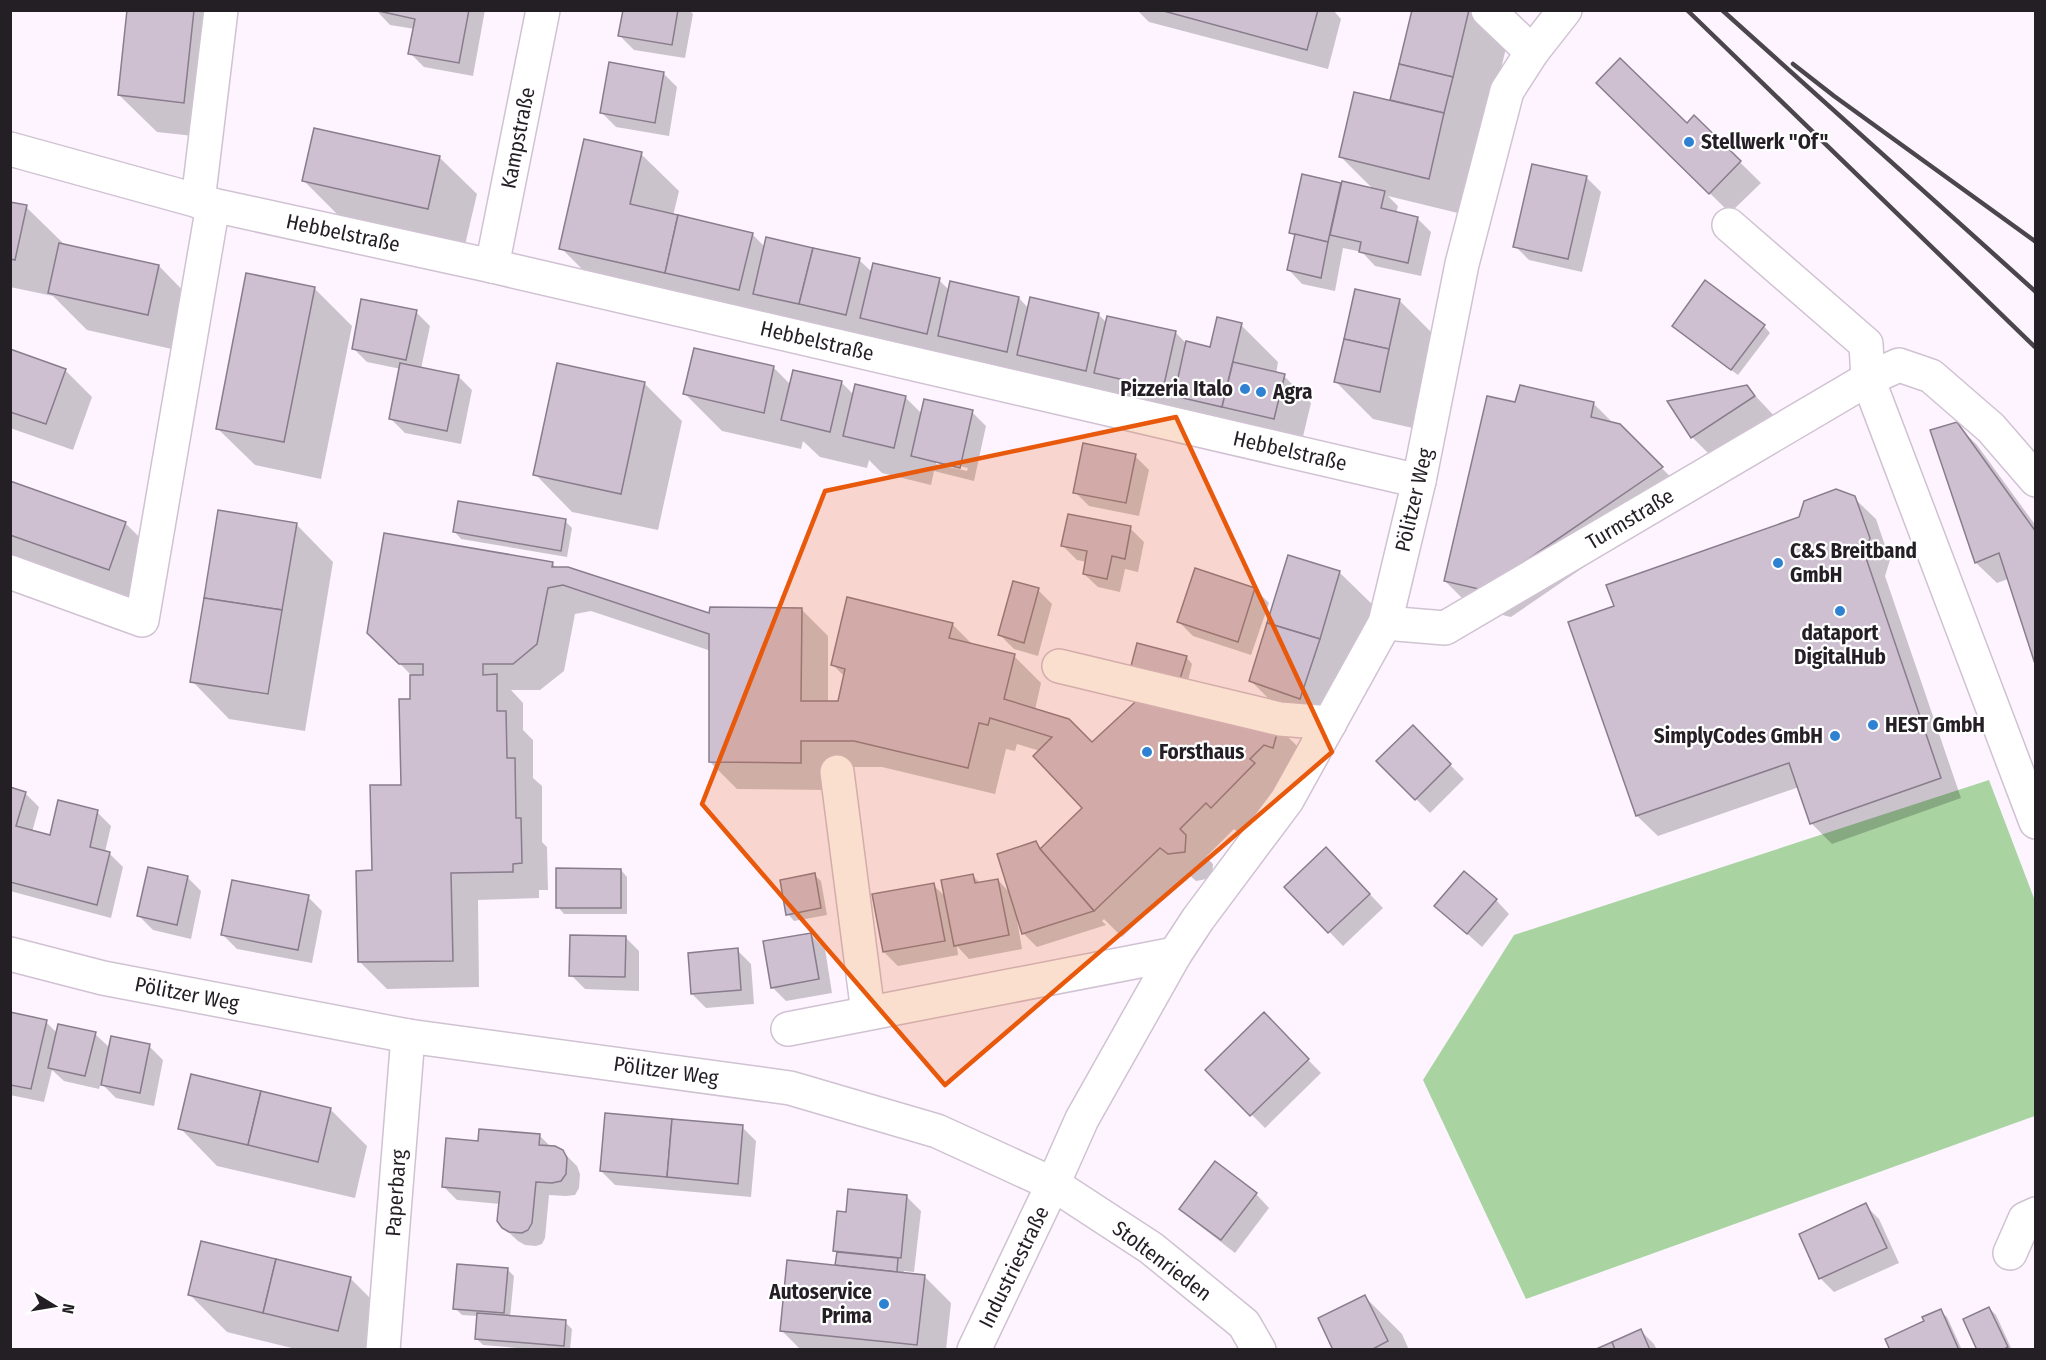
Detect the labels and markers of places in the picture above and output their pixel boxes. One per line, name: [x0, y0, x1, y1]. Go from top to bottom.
place label: Stellwerk "Of": [1701, 129, 1828, 155]
marker: Stellwerk "Of": [1682, 135, 1696, 149]
place label: Pizzeria Italo: [1120, 376, 1233, 402]
place label: Agra: [1272, 379, 1312, 405]
marker: Pizzeria Italo: [1238, 382, 1252, 396]
marker: Agra: [1254, 385, 1268, 399]
place label: C&S Breitband GmbH: [1790, 538, 1917, 588]
marker: C&S Breitband GmbH: [1771, 556, 1785, 570]
marker: dataport DigitalHub: [1833, 604, 1847, 618]
place label: dataport DigitalHub: [1794, 620, 1886, 670]
place label: HEST GmbH: [1885, 712, 1985, 738]
marker: HEST GmbH: [1866, 718, 1880, 732]
place label: SimplyCodes GmbH: [1654, 723, 1823, 749]
marker: SimplyCodes GmbH: [1828, 729, 1842, 743]
place label: Forsthaus: [1159, 739, 1244, 765]
marker: Forsthaus: [1140, 745, 1154, 759]
place label: Autoservice Prima: [768, 1279, 872, 1329]
marker: Autoservice Prima: [877, 1297, 891, 1311]

